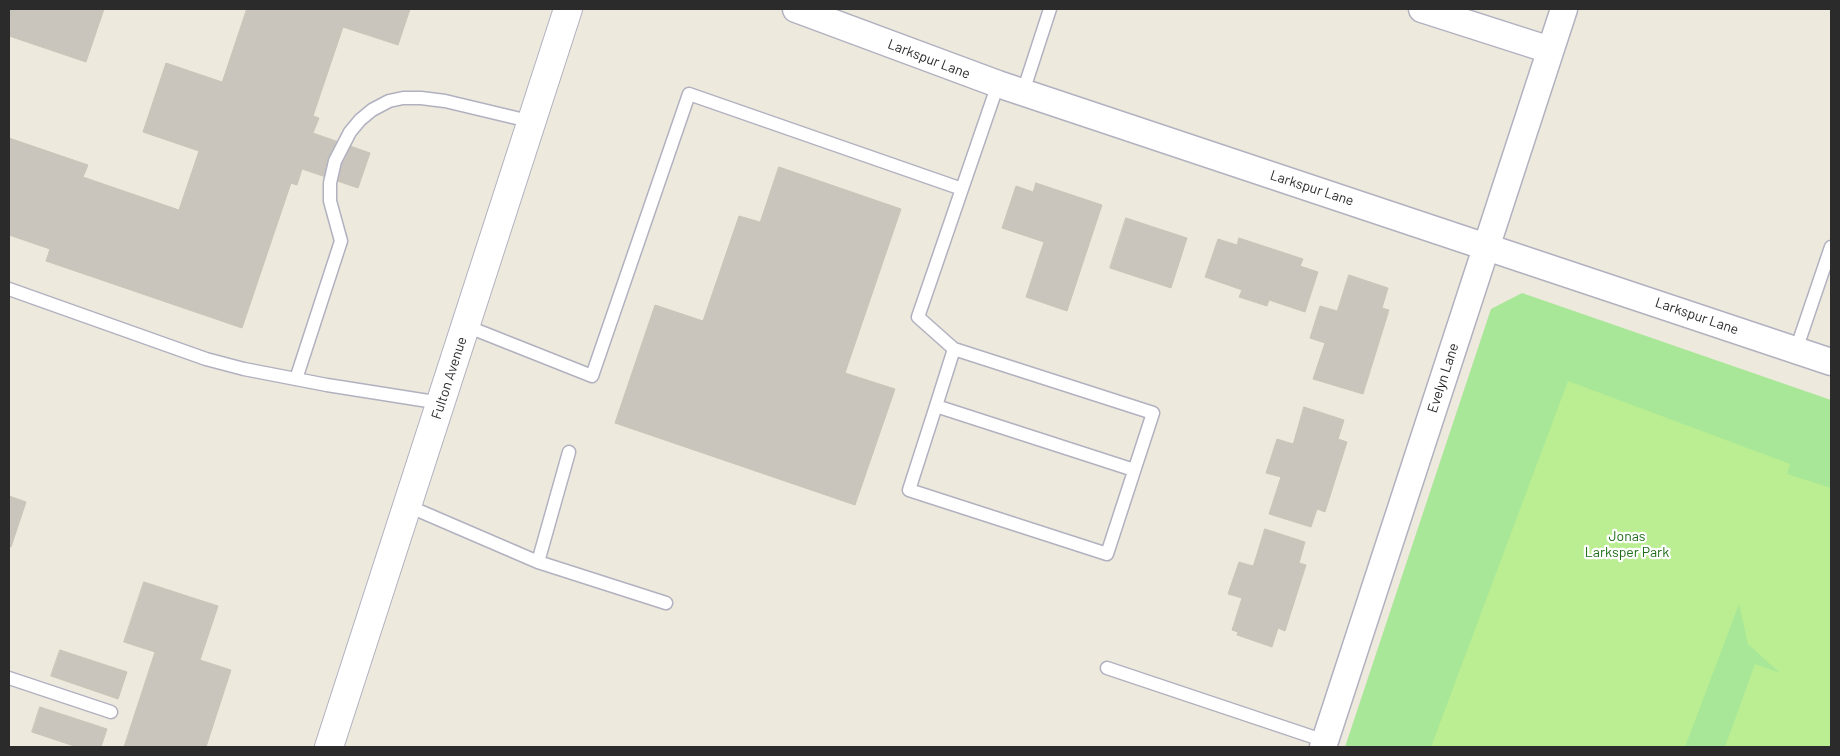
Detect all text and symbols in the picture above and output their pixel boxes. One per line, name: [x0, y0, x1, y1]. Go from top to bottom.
street label: Larkspur Lane: [885, 36, 973, 82]
street label: Larkspur Lane: [1268, 167, 1356, 209]
street label: Larkspur Lane: [1653, 294, 1741, 338]
street label: Fulton Avenue: [428, 335, 470, 421]
street label: Evelyn Lane: [1424, 341, 1462, 415]
park label: Jonas Larksper Park: [1585, 528, 1669, 560]

